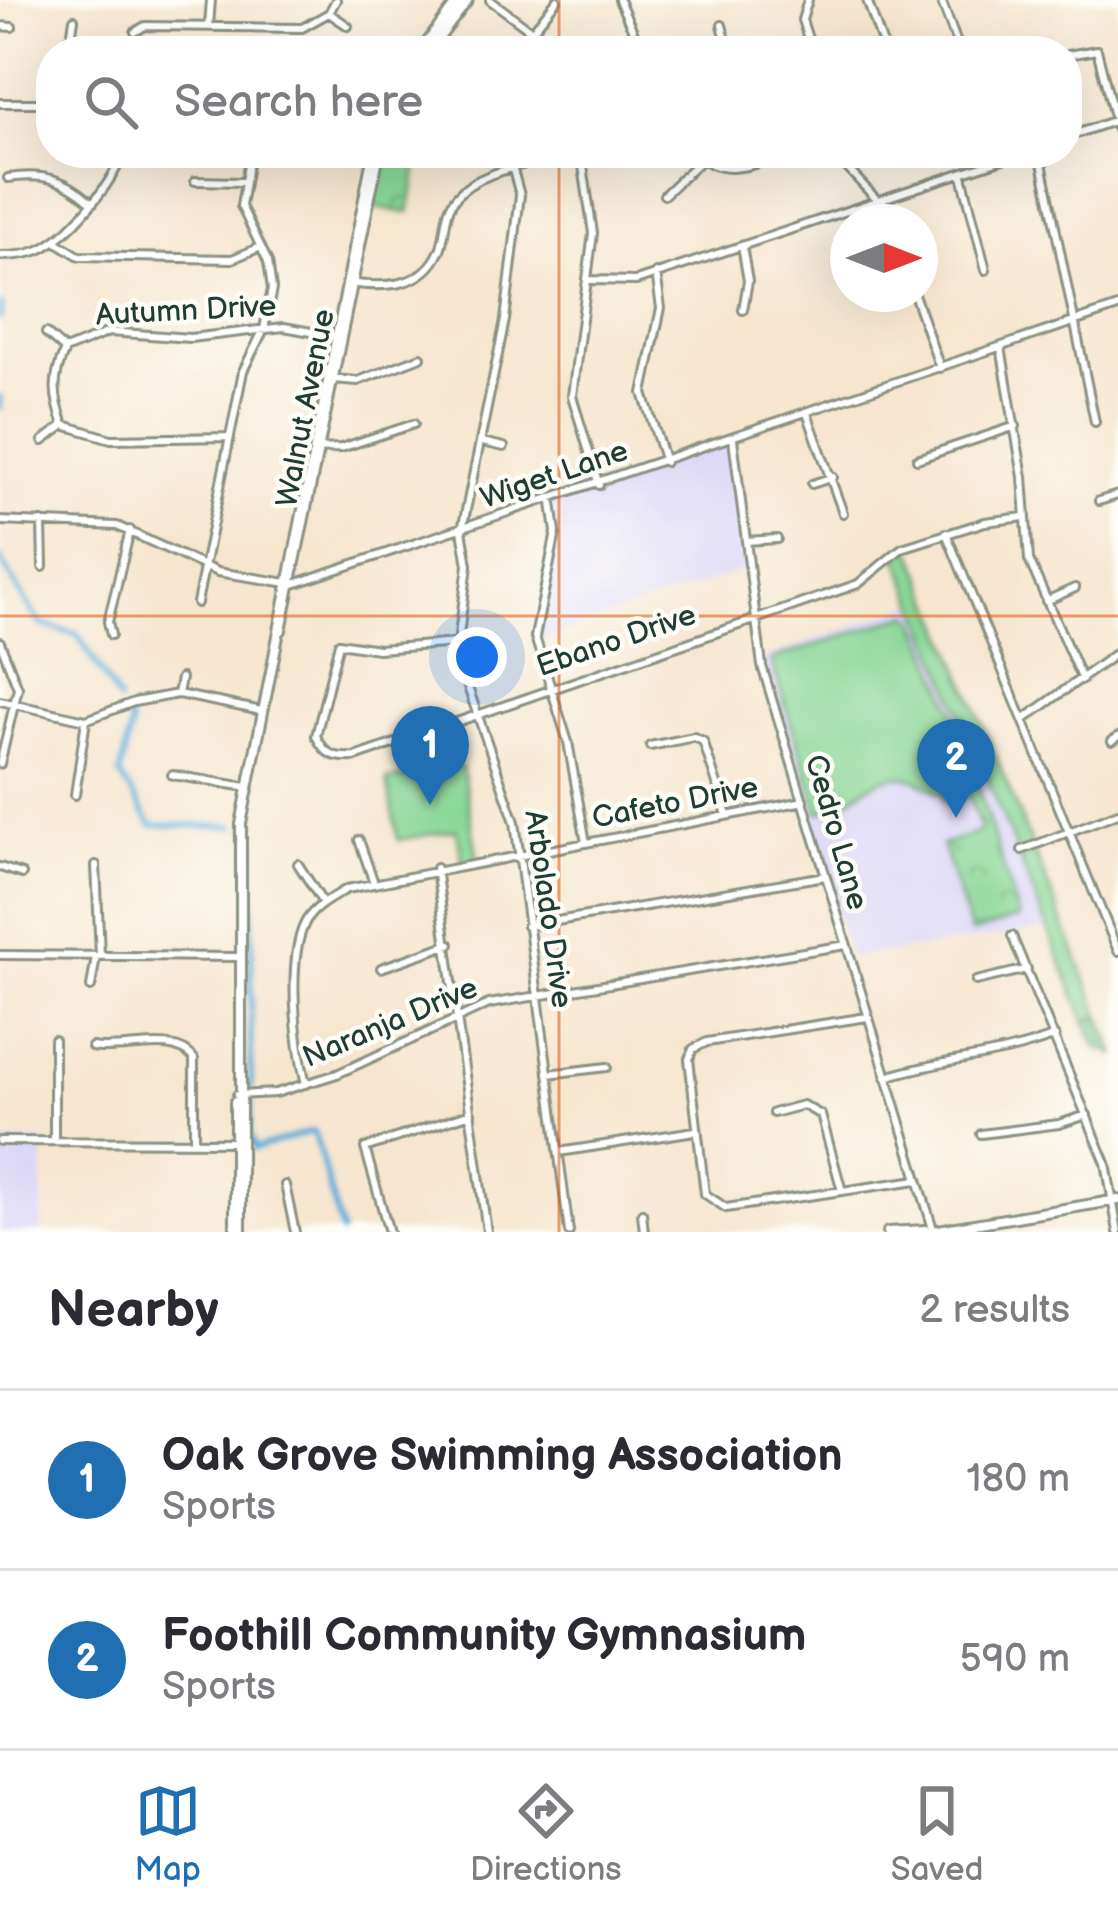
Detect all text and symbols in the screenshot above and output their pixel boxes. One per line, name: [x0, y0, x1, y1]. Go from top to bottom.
search box: [36, 36, 1082, 168]
icon: search: [78, 69, 144, 135]
text: Search here: [174, 75, 423, 130]
north arrow: [830, 204, 938, 312]
street label: Autumn Drive: [95, 288, 277, 334]
street label: Walnut Avenue: [269, 306, 343, 510]
street label: Wiget Lane: [476, 433, 633, 517]
street label: Ebano Drive: [532, 597, 701, 685]
your location: [447, 627, 507, 687]
pin: 1: [391, 706, 469, 805]
pin: 2: [917, 719, 995, 818]
street label: Cedro Lane: [797, 751, 875, 914]
street label: Cafeto Drive: [589, 769, 761, 837]
street label: Arbolado Drive: [516, 808, 580, 1010]
street label: Naranja Drive: [298, 970, 483, 1076]
text: Nearby: [48, 1280, 219, 1341]
text: 2 results: [919, 1287, 1070, 1334]
text: Oak Grove Swimming Association: [162, 1429, 843, 1484]
text: 1: [79, 1456, 95, 1503]
text: 180 m: [966, 1456, 1070, 1503]
text: Sports: [162, 1484, 276, 1531]
text: Foothill Community Gymnasium: [162, 1609, 806, 1664]
text: 2: [75, 1636, 99, 1683]
text: 590 m: [959, 1636, 1070, 1683]
text: Sports: [162, 1664, 276, 1711]
tab: Map: [135, 1778, 201, 1890]
tab: Directions: [470, 1778, 622, 1890]
tab: Saved: [891, 1778, 983, 1890]

